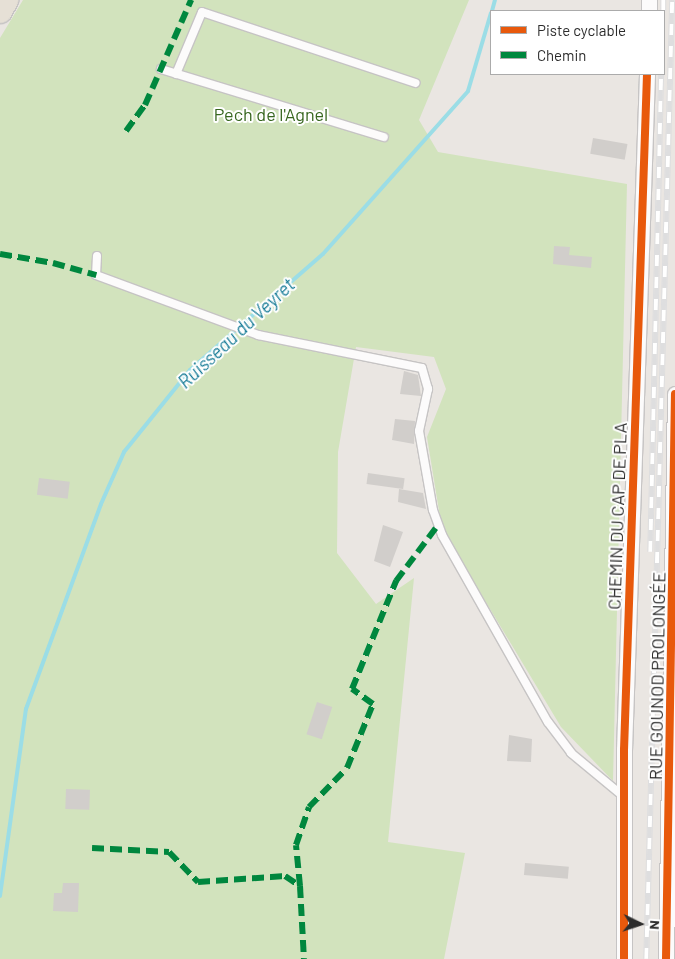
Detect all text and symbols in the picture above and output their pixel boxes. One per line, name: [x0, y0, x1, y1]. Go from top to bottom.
legend: [490, 10, 665, 75]
text: Piste cyclable: [537, 21, 626, 39]
text: Chemin: [537, 46, 586, 64]
park label: Pech de l'Agnel: [214, 103, 328, 125]
water label: Ruisseau du Veyret: [173, 273, 299, 393]
street label: CHEMIN DU CAP DE PLA: [603, 422, 631, 610]
street label: RUE GOUNOD PROLONGÉE: [644, 572, 670, 780]
north arrow: [615, 899, 665, 949]
text: N: [647, 920, 664, 930]

